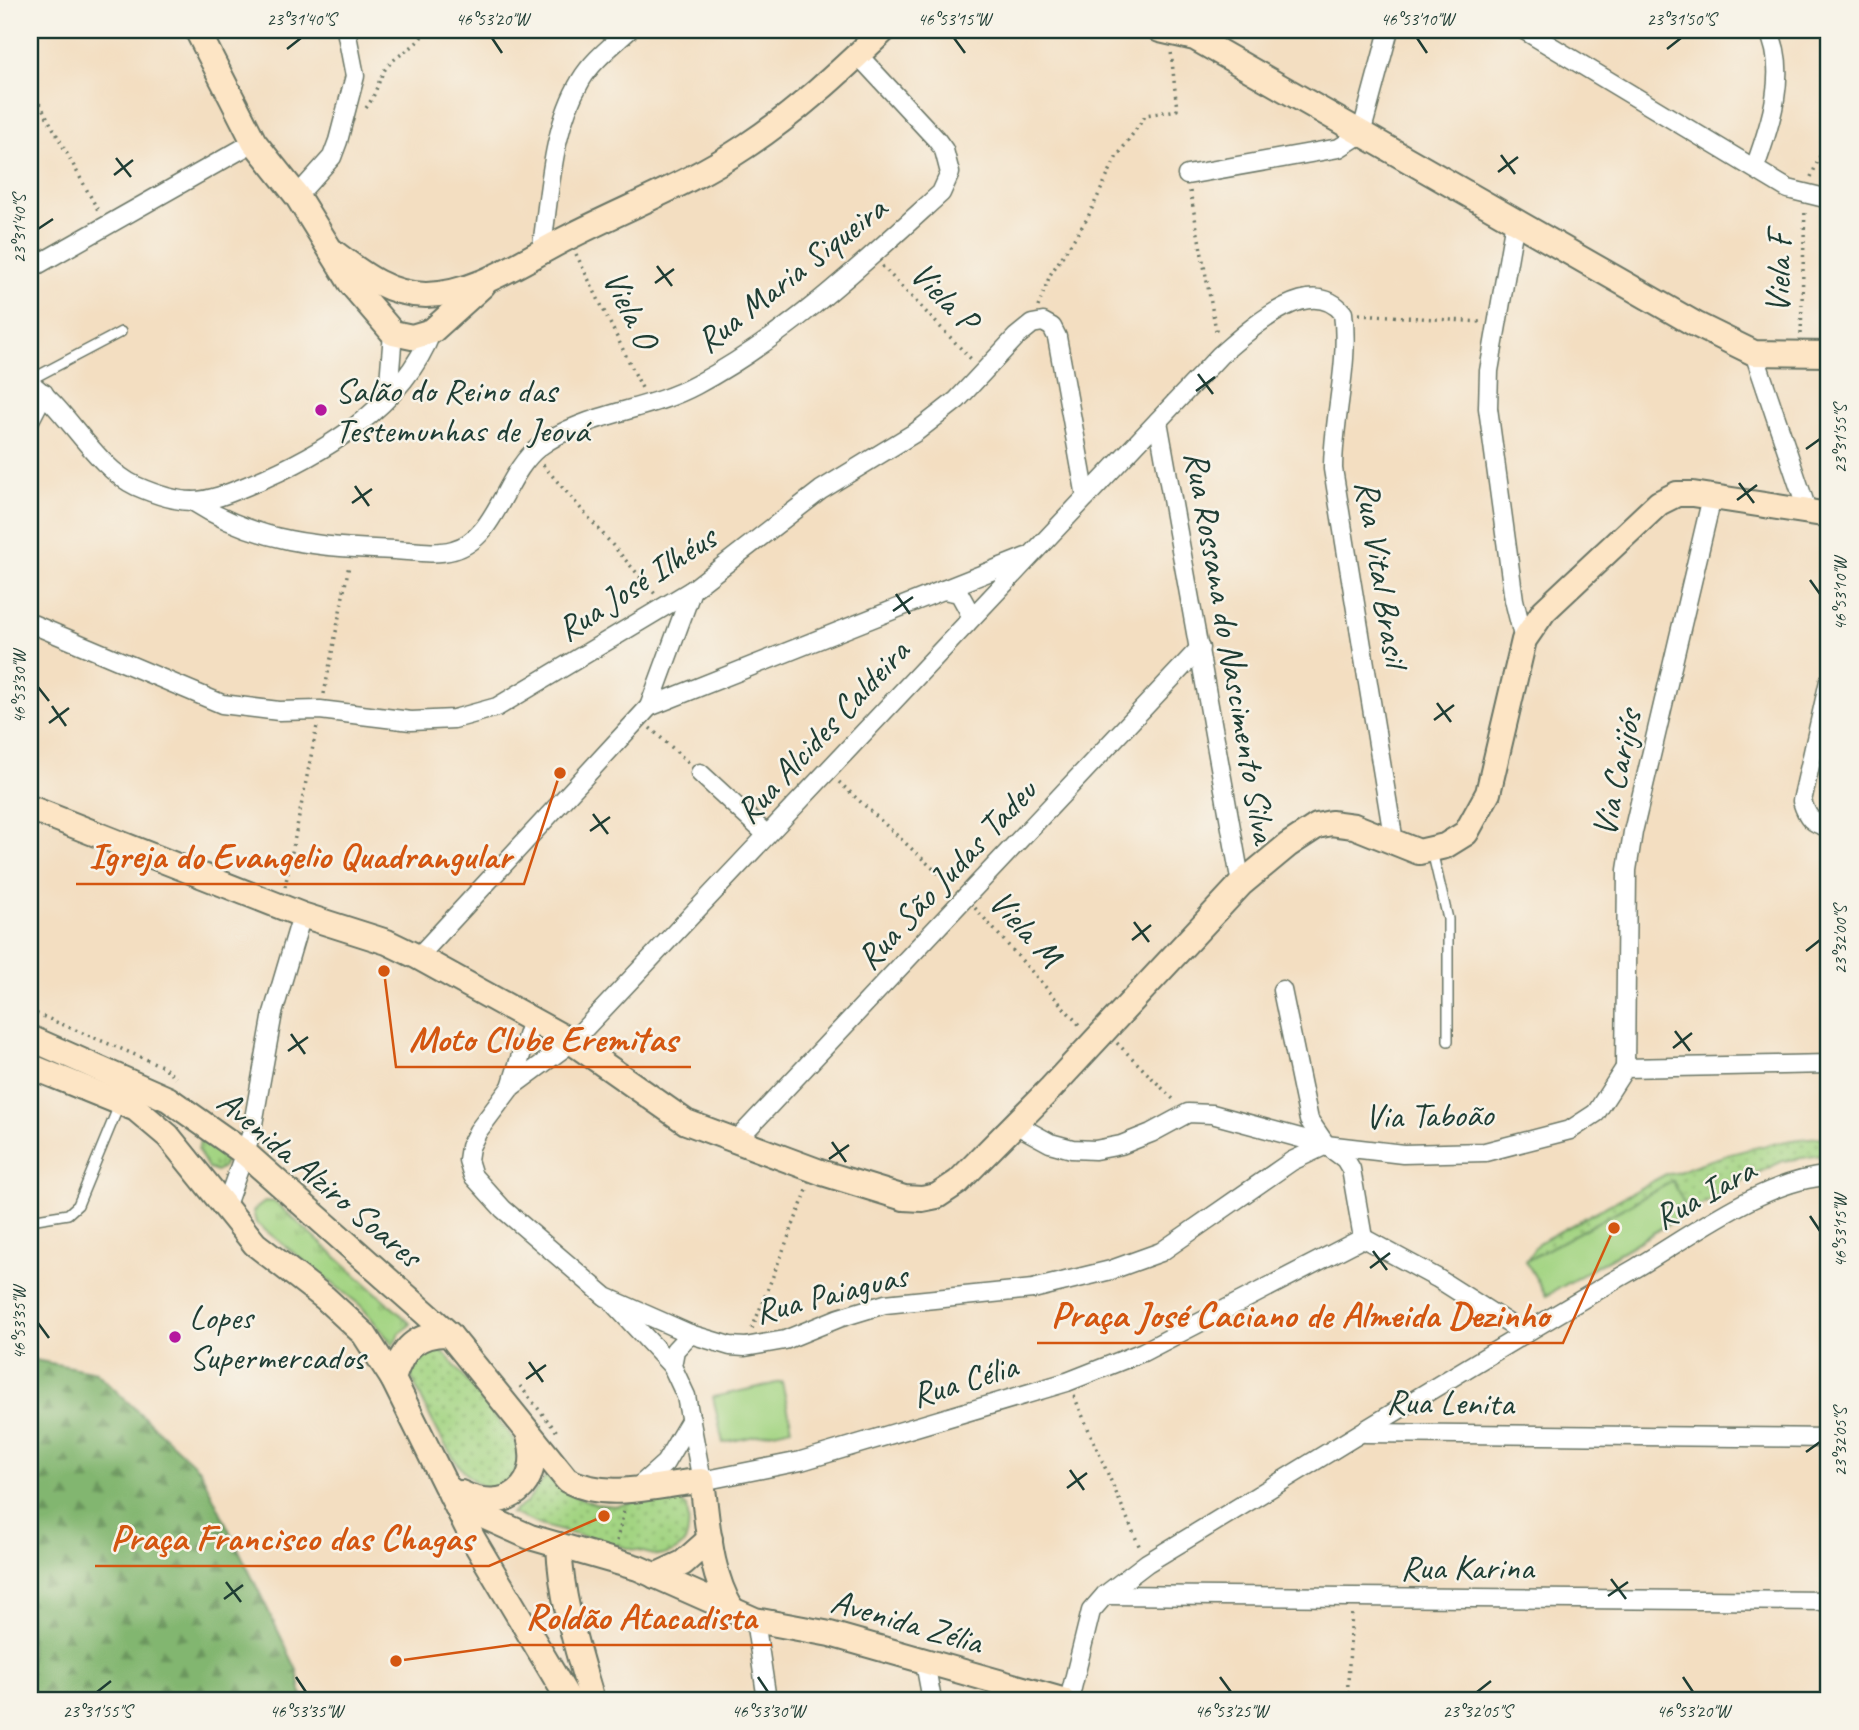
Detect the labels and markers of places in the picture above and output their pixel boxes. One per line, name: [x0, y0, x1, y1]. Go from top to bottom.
place label: Salão do Reino das Testemunhas de Jeová: [335, 368, 593, 453]
marker: Salão do Reino das Testemunhas de Jeová: [313, 402, 329, 418]
callout: Igreja do Evangelio Quadrangular: [76, 826, 524, 884]
callout: Moto Clube Eremitas: [396, 1009, 691, 1067]
callout: Praça José Caciano de Almeida Dezinho: [1037, 1285, 1563, 1343]
place label: Lopes Supermercados: [189, 1295, 368, 1380]
marker: Lopes Supermercados: [167, 1329, 183, 1345]
callout: Praça Francisco das Chagas: [95, 1508, 489, 1566]
callout: Roldão Atacadista: [511, 1587, 772, 1645]

